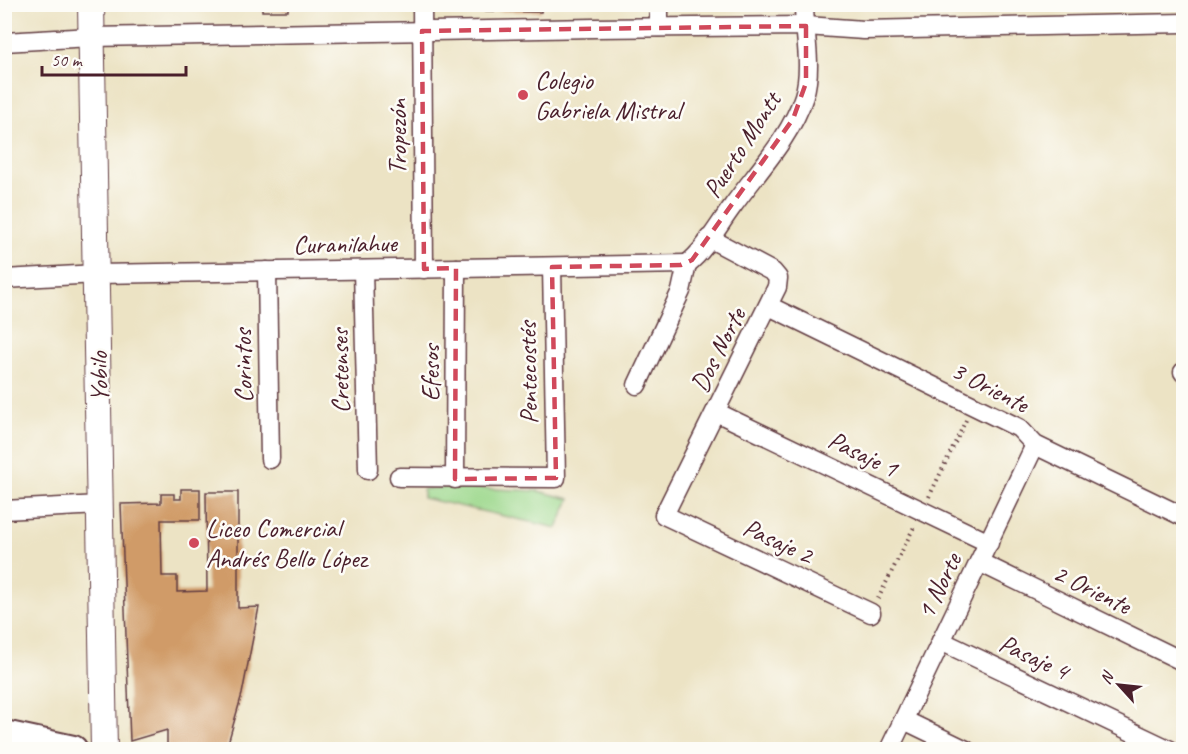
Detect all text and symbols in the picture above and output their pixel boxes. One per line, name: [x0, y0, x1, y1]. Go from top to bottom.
scale bar: [42, 39, 186, 77]
text: 50 m: [51, 49, 84, 71]
place label: Colegio Gabriela Mistral: [535, 64, 685, 127]
street label: Puerto Montt: [696, 84, 790, 204]
marker: Colegio Gabriela Mistral: [516, 88, 530, 102]
street label: Tropezón: [381, 98, 414, 175]
street label: Curanilahue: [293, 227, 399, 261]
street label: Dos Norte: [683, 301, 754, 398]
street label: Pentecostés: [511, 319, 545, 424]
street label: Cretenses: [323, 326, 357, 414]
street label: Corintos: [226, 327, 260, 403]
street label: Efesos: [414, 343, 447, 401]
street label: Yobilo: [82, 350, 116, 403]
street label: 3 Oriente: [946, 354, 1036, 421]
street label: Pasaje 1: [823, 423, 904, 485]
street label: Pasaje 2: [738, 511, 820, 572]
place label: Liceo Comercial Andrés Bello López: [206, 512, 369, 575]
marker: Liceo Comercial Andrés Bello López: [187, 536, 201, 550]
street label: 1 Norte: [909, 546, 970, 624]
street label: 2 Oriente: [1048, 556, 1138, 623]
street label: Pasaje 4: [994, 627, 1076, 688]
north arrow: [1089, 655, 1149, 715]
text: N: [1095, 667, 1119, 688]

